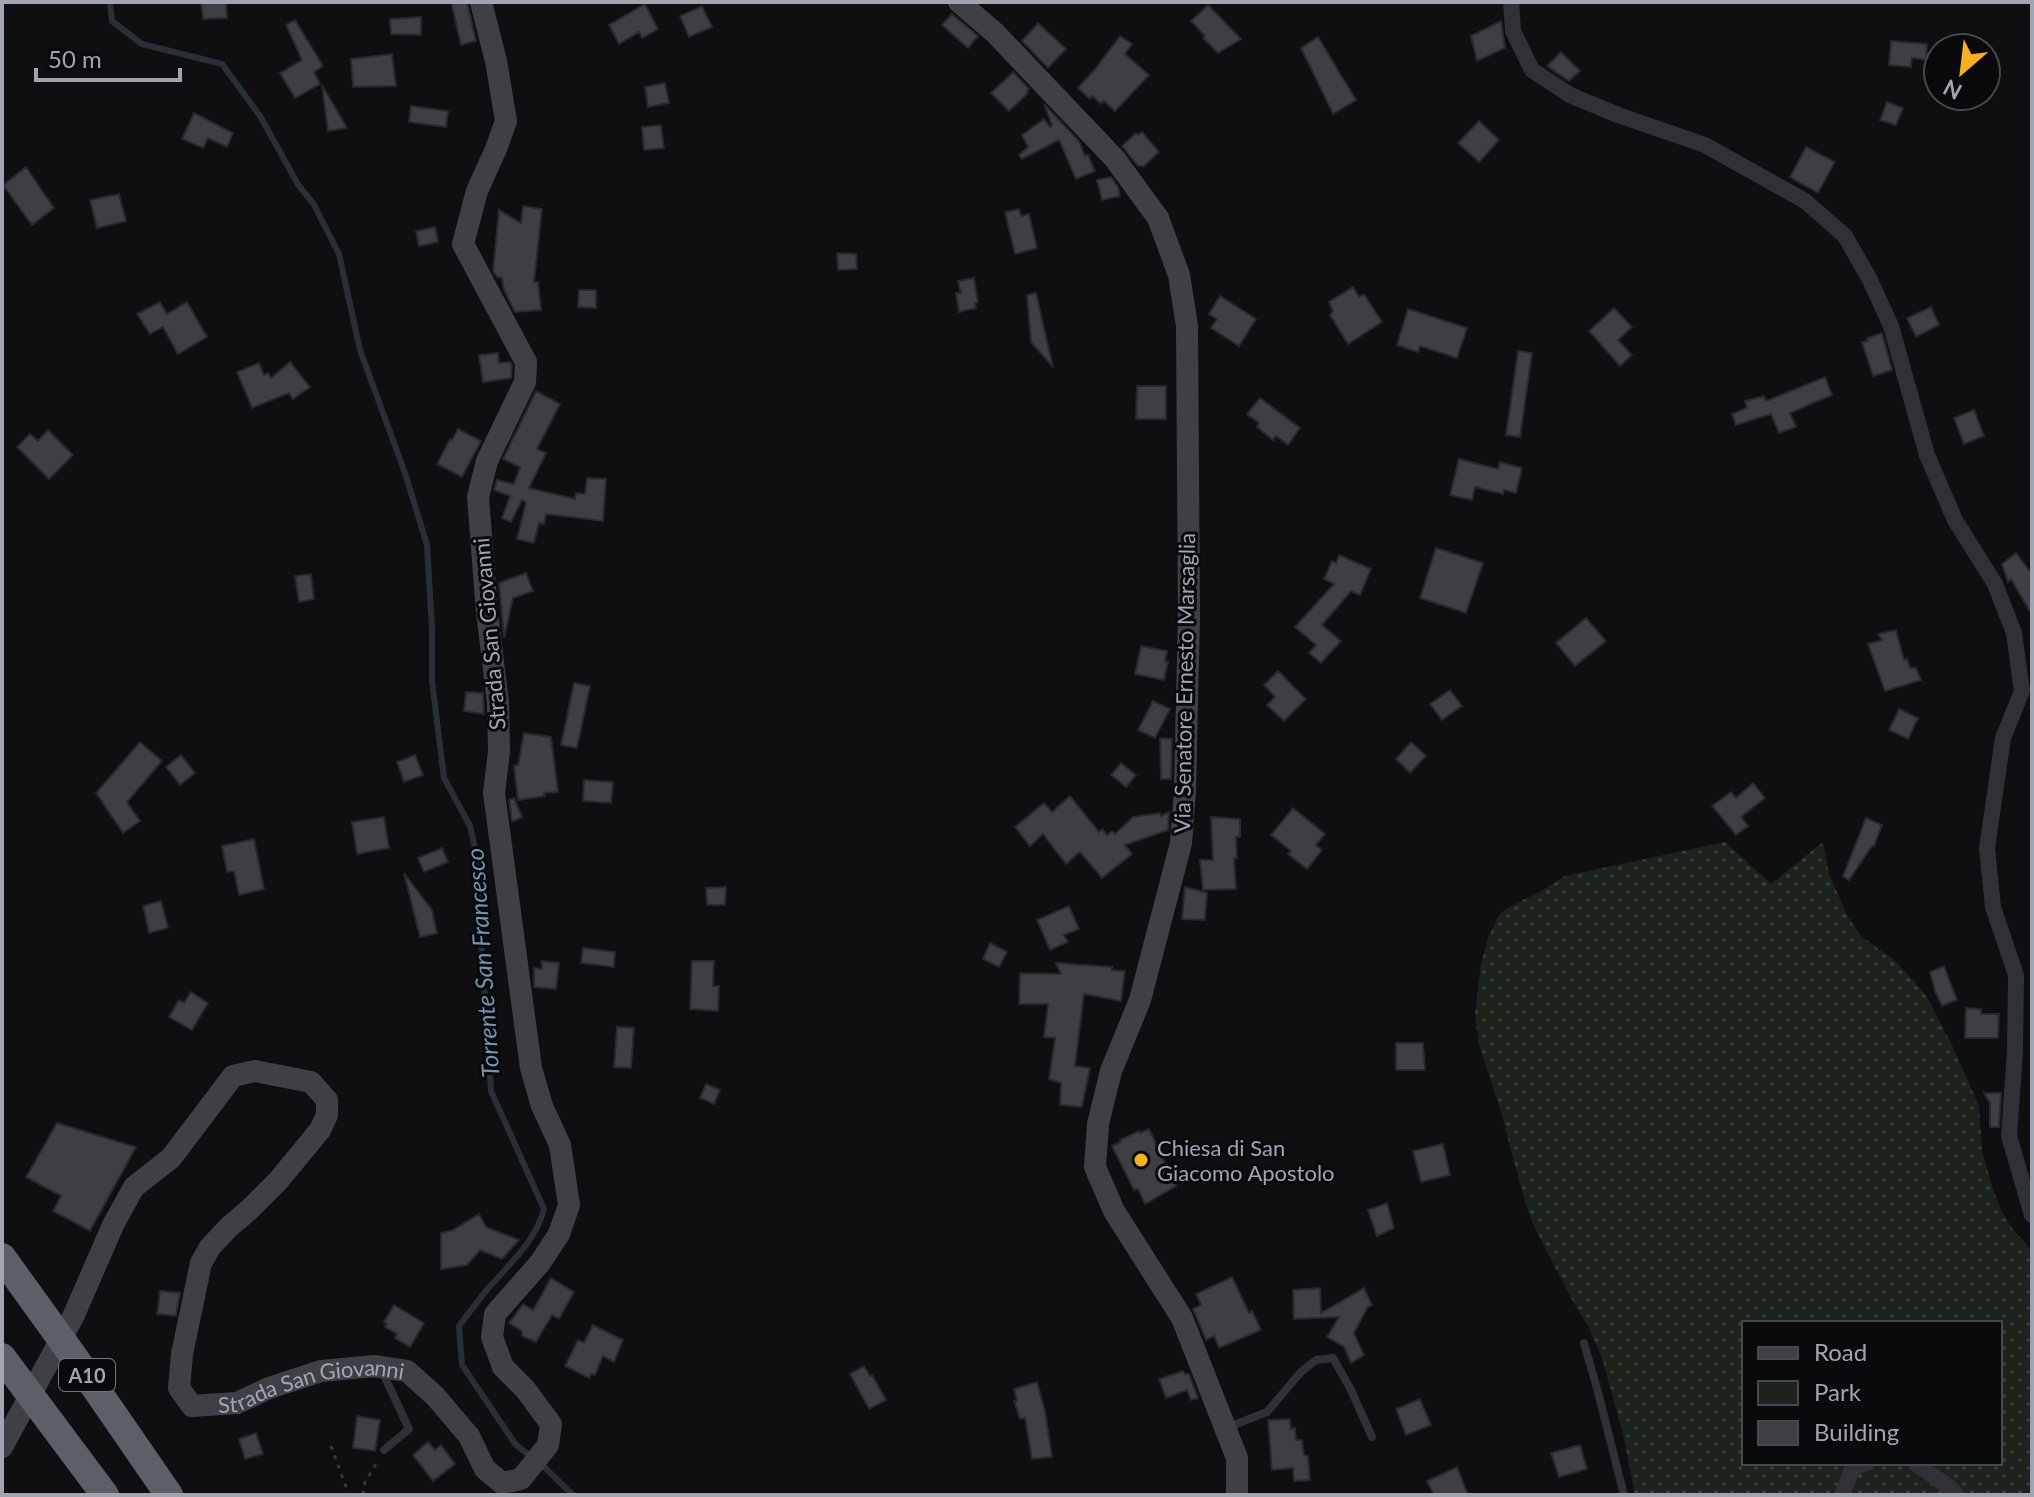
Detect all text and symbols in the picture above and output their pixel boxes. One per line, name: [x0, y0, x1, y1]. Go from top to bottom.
scale bar: [36, 32, 180, 82]
north arrow: [1922, 32, 2002, 112]
text: 50 m: [48, 44, 102, 73]
text: N: [1939, 74, 1966, 106]
street label: Via Senatore Ernesto Marsaglia: [1168, 533, 1200, 833]
street label: Strada San Giovanni: [467, 537, 511, 731]
water label: Torrente San Francesco: [460, 847, 504, 1079]
place label: Chiesa di San Giacomo Apostolo: [1157, 1134, 1335, 1186]
marker: Chiesa di San Giacomo Apostolo: [1132, 1151, 1150, 1169]
legend: [1742, 1321, 2002, 1465]
text: Road: [1814, 1337, 1867, 1366]
street label: Strada San Giovanni: [217, 1352, 406, 1418]
road number: A10: [59, 1359, 115, 1391]
text: Park: [1814, 1377, 1862, 1406]
text: Building: [1814, 1417, 1899, 1446]

